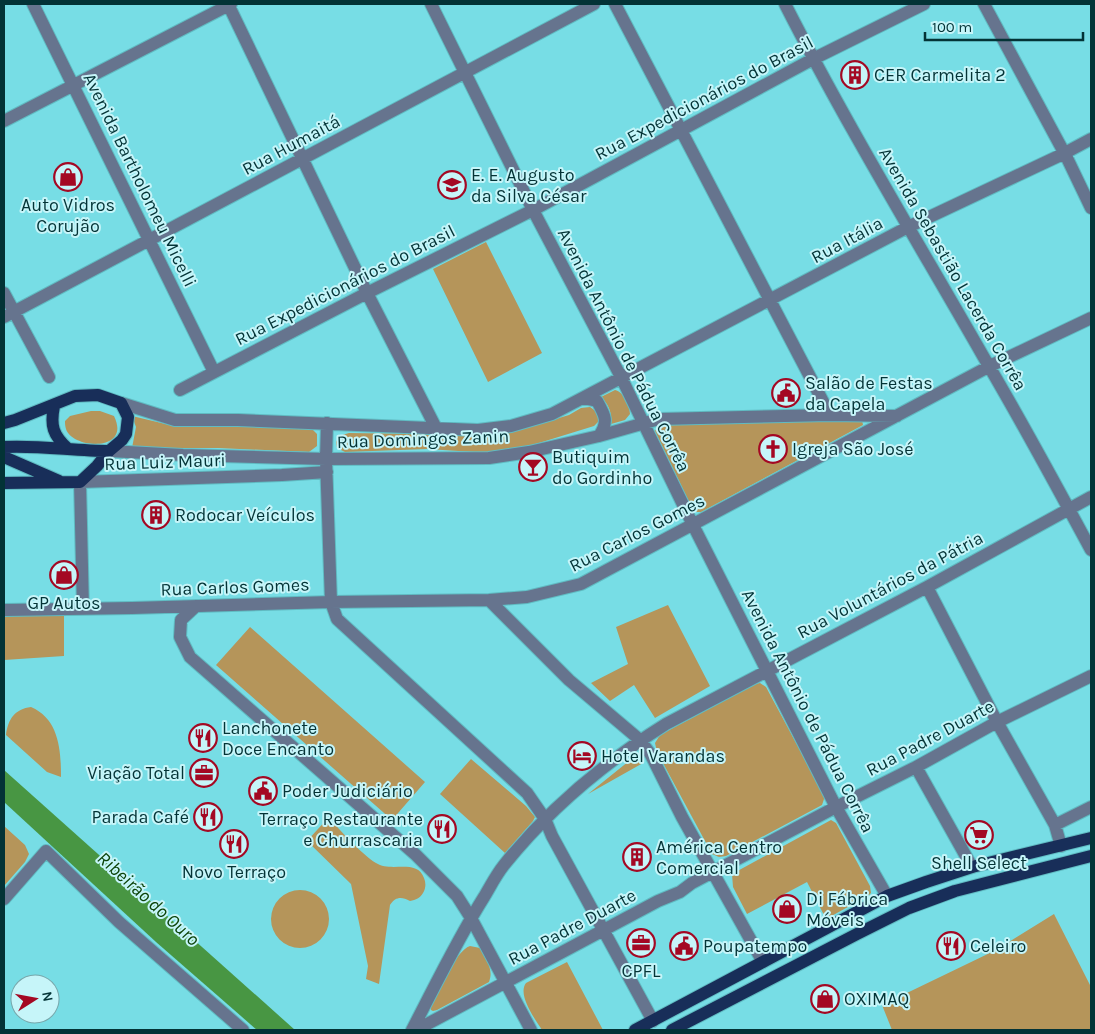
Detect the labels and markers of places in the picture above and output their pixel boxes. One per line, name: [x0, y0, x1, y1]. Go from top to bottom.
building icon: CER Carmelita 2: [840, 60, 870, 90]
place label: CER Carmelita 2: [874, 64, 1006, 86]
shop icon: Auto Vidros Corujão: [53, 162, 83, 192]
place label: E. E. Augusto da Silva César: [471, 164, 587, 207]
school or university icon: E. E. Augusto da Silva César: [437, 170, 467, 200]
place label: Auto Vidros Corujão: [21, 194, 115, 237]
place label: Salão de Festas da Capela: [805, 372, 933, 415]
public building icon: Salão de Festas da Capela: [771, 378, 801, 408]
church icon: Igreja São José: [758, 434, 788, 464]
place label: Igreja São José: [792, 438, 913, 460]
place label: Butiquim do Gordinho: [552, 446, 652, 489]
bar icon: Butiquim do Gordinho: [518, 452, 548, 482]
building icon: Rodocar Veículos: [141, 500, 171, 530]
place label: Rodocar Veículos: [175, 504, 315, 526]
shop icon: GP Autos: [49, 560, 79, 590]
place label: GP Autos: [27, 592, 101, 614]
place label: Lanchonete Doce Encanto: [222, 717, 334, 760]
restaurant icon: Lanchonete Doce Encanto: [188, 723, 218, 753]
hotel icon: Hotel Varandas: [567, 741, 597, 771]
place label: Hotel Varandas: [601, 745, 725, 767]
office icon: Viação Total: [189, 758, 219, 788]
place label: Viação Total: [87, 762, 185, 784]
public building icon: Poder Judiciário: [248, 776, 278, 806]
place label: Poder Judiciário: [282, 780, 413, 802]
restaurant icon: Parada Café: [193, 802, 223, 832]
place label: Parada Café: [92, 806, 189, 828]
place label: Terraço Restaurante e Churrascaria: [259, 808, 423, 851]
restaurant icon: Terraço Restaurante e Churrascaria: [427, 814, 457, 844]
supermarket icon: Shell Select: [964, 820, 994, 850]
restaurant icon: Novo Terraço: [219, 829, 249, 859]
place label: América Centro Comercial: [656, 836, 782, 879]
building icon: América Centro Comercial: [622, 842, 652, 872]
place label: Shell Select: [931, 852, 1027, 874]
place label: Novo Terraço: [182, 861, 286, 883]
place label: Di Fábrica Móveis: [806, 888, 888, 931]
shop icon: Di Fábrica Móveis: [772, 894, 802, 924]
office icon: CPFL: [626, 928, 656, 958]
public building icon: Poupatempo: [669, 931, 699, 961]
restaurant icon: Celeiro: [936, 931, 966, 961]
place label: Poupatempo: [703, 935, 807, 957]
place label: Celeiro: [970, 935, 1026, 957]
place label: CPFL: [622, 960, 661, 982]
shop icon: OXIMAQ: [810, 984, 840, 1014]
place label: OXIMAQ: [844, 988, 909, 1010]

